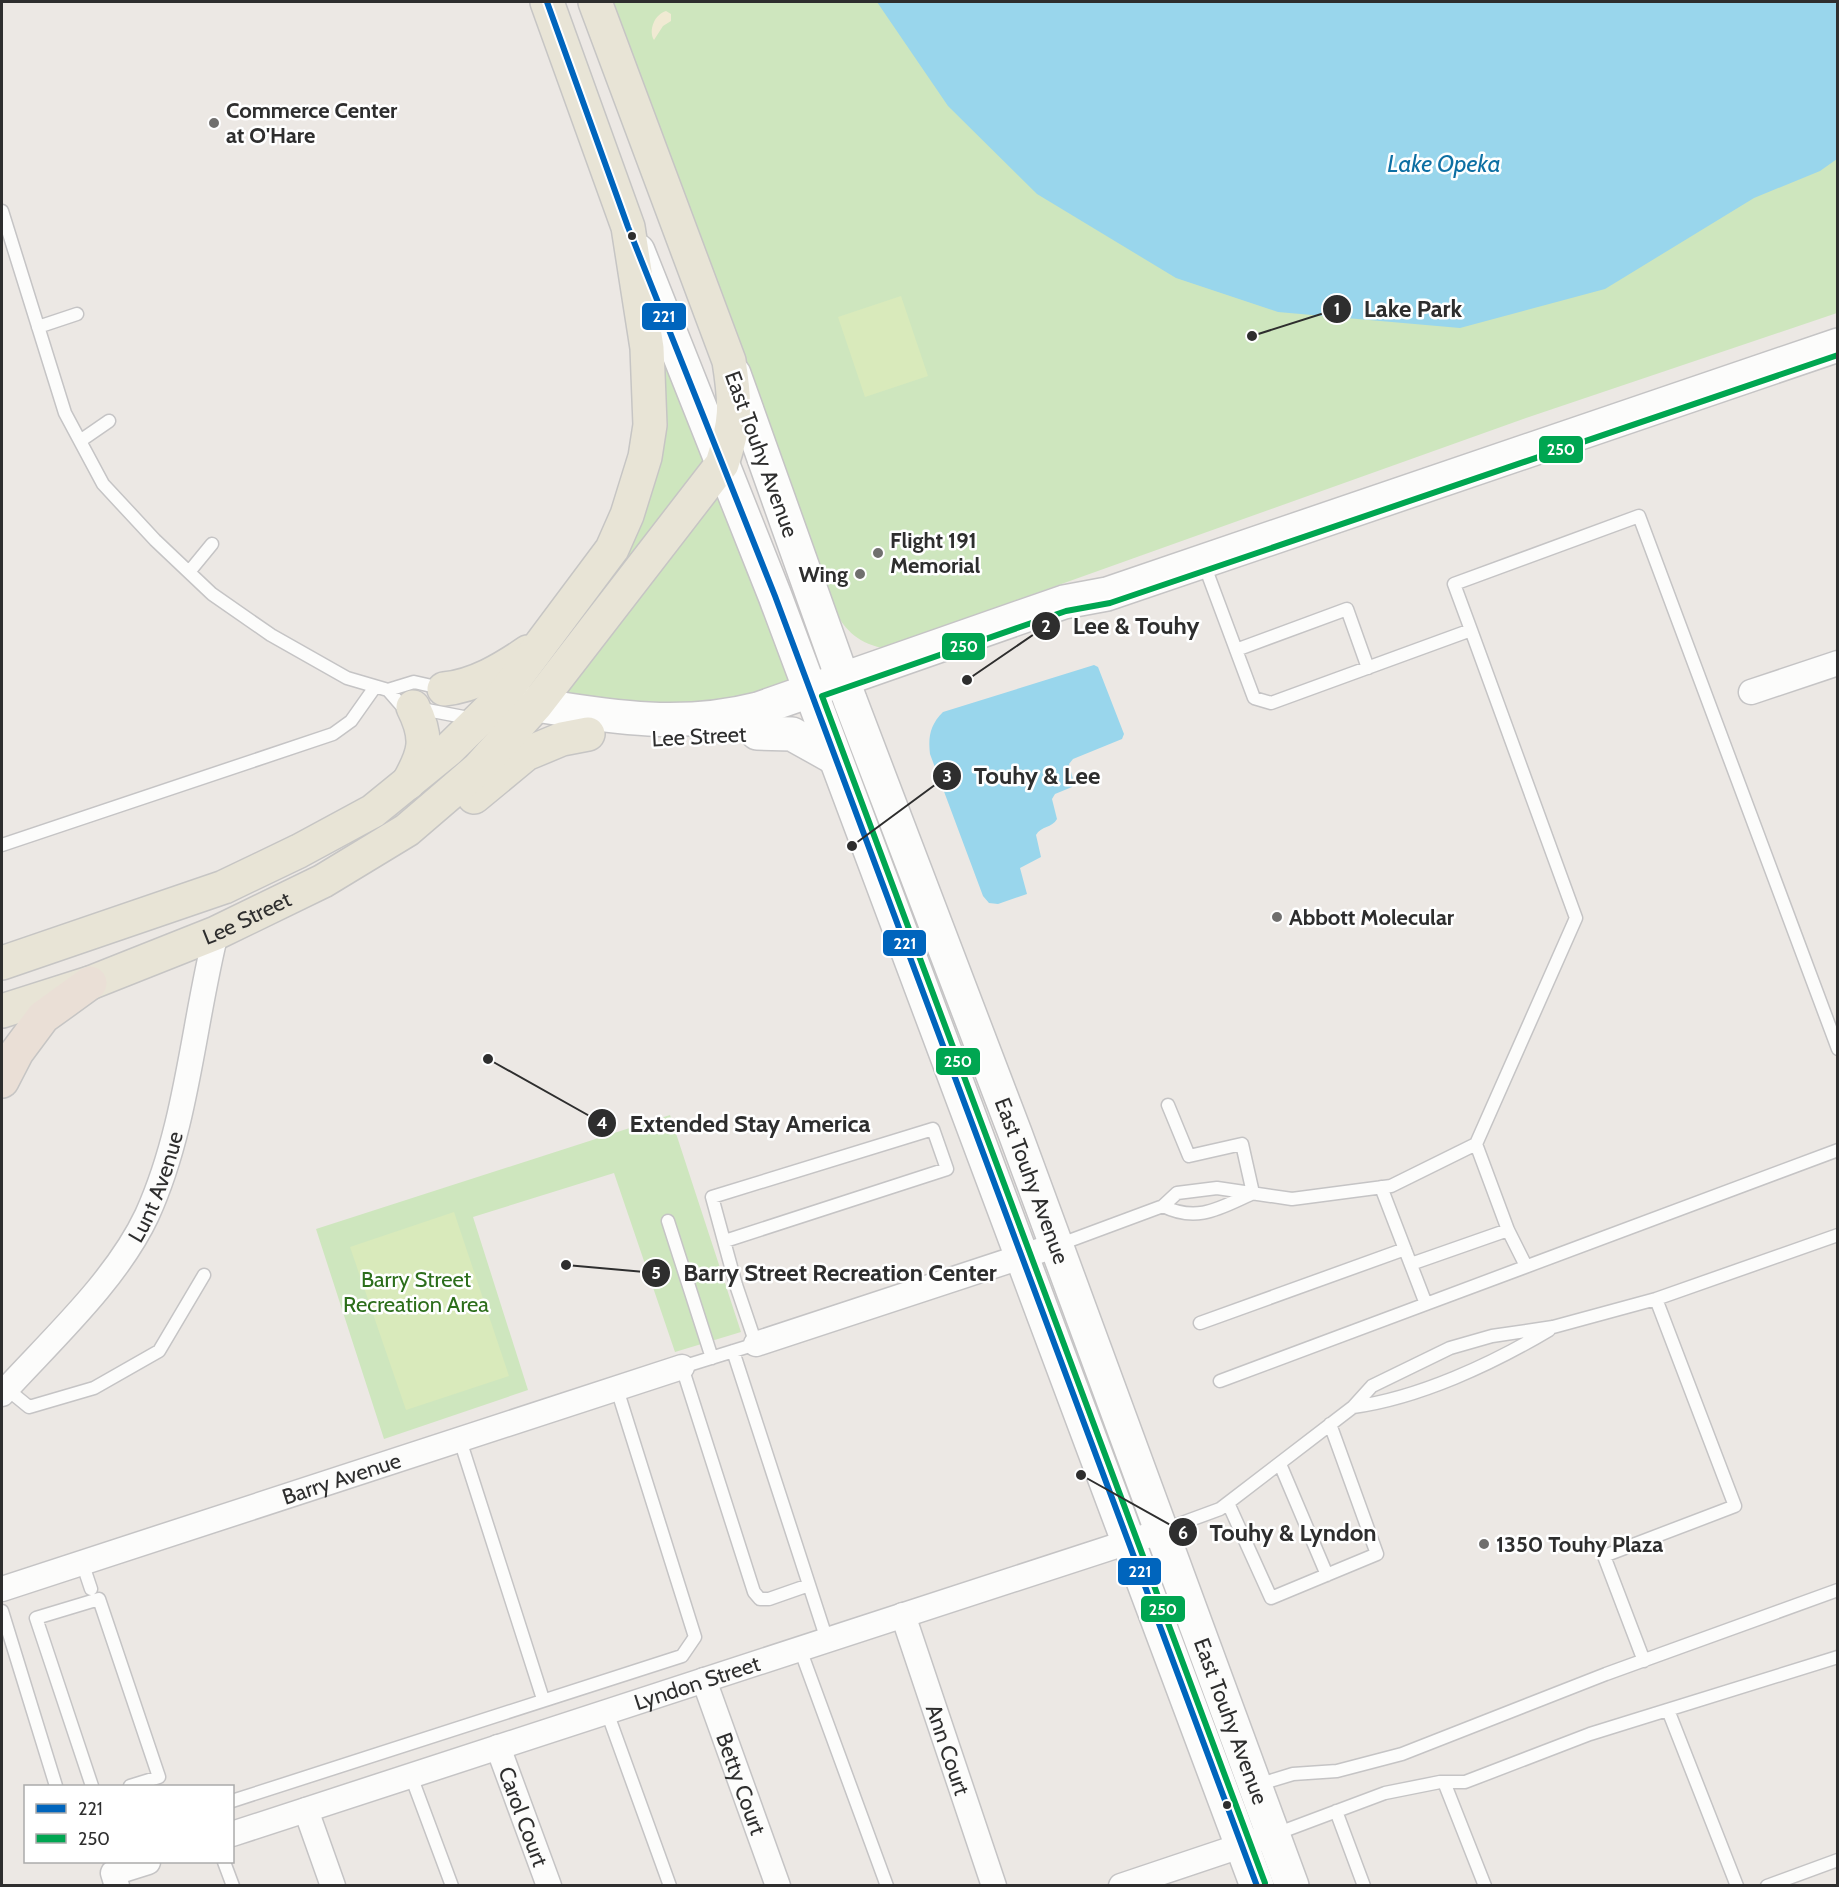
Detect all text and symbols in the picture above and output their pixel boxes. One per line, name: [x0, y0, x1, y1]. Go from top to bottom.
place label: Commerce Center at O'Hare: [226, 97, 398, 149]
marker: Commerce Center at O'Hare: [207, 116, 221, 130]
water label: Lake Opeka: [1387, 149, 1501, 178]
unlabelled marker: [626, 230, 638, 242]
callout: Lake Park: [1322, 288, 1474, 330]
text: Lake Park: [1364, 294, 1463, 323]
text: 1: [1334, 298, 1340, 320]
line badge: 221: [641, 302, 687, 331]
text: 221: [653, 307, 675, 326]
street label: East Touhy Avenue: [719, 367, 804, 541]
line badge: 250: [1538, 435, 1584, 464]
text: 250: [1547, 440, 1575, 459]
place label: Flight 191 Memorial: [890, 527, 981, 579]
marker: Flight 191 Memorial: [871, 546, 885, 560]
place label: Wing: [798, 561, 848, 588]
marker: Wing: [853, 567, 867, 581]
callout: Lee & Touhy: [1031, 605, 1211, 647]
text: Lee & Touhy: [1073, 611, 1199, 640]
text: 2: [1041, 615, 1051, 637]
line badge: 250: [941, 632, 986, 661]
text: 250: [950, 637, 978, 656]
street label: Lee Street: [651, 721, 748, 752]
callout: Touhy & Lee: [932, 755, 1113, 797]
text: Touhy & Lee: [974, 761, 1100, 790]
text: 3: [942, 765, 952, 787]
street label: Lee Street: [199, 885, 296, 951]
place label: Abbott Molecular: [1289, 904, 1455, 931]
marker: Abbott Molecular: [1270, 910, 1284, 924]
line badge: 221: [882, 929, 927, 957]
text: 221: [894, 934, 916, 953]
line badge: 250: [935, 1047, 981, 1076]
text: 250: [944, 1052, 972, 1071]
street label: East Touhy Avenue: [989, 1094, 1075, 1268]
callout: Extended Stay America: [587, 1102, 882, 1144]
text: Extended Stay America: [630, 1109, 870, 1138]
text: 4: [596, 1112, 608, 1134]
street label: Lunt Avenue: [122, 1128, 189, 1247]
callout: Barry Street Recreation Center: [641, 1252, 1009, 1294]
text: Barry Street Recreation Center: [683, 1258, 997, 1287]
text: 5: [651, 1262, 661, 1284]
park label: Barry Street Recreation Area: [343, 1266, 489, 1318]
street label: Barry Avenue: [279, 1447, 404, 1511]
callout: Touhy & Lyndon: [1168, 1511, 1389, 1553]
text: Touhy & Lyndon: [1209, 1518, 1377, 1547]
text: 6: [1178, 1522, 1188, 1544]
place label: 1350 Touhy Plaza: [1496, 1531, 1663, 1558]
marker: 1350 Touhy Plaza: [1477, 1537, 1491, 1551]
line badge: 221: [1117, 1557, 1162, 1586]
text: 221: [1129, 1562, 1151, 1581]
line badge: 250: [1140, 1595, 1186, 1623]
text: 250: [1149, 1600, 1177, 1619]
street label: East Touhy Avenue: [1188, 1634, 1274, 1808]
street label: Lyndon Street: [631, 1650, 764, 1716]
street label: Ann Court: [920, 1701, 976, 1799]
street label: Betty Court: [710, 1729, 772, 1839]
street label: Carol Court: [492, 1763, 554, 1871]
legend: [24, 1785, 234, 1863]
text: 221: [78, 1798, 103, 1820]
unlabelled marker: [1221, 1799, 1233, 1811]
text: 250: [78, 1828, 110, 1850]

